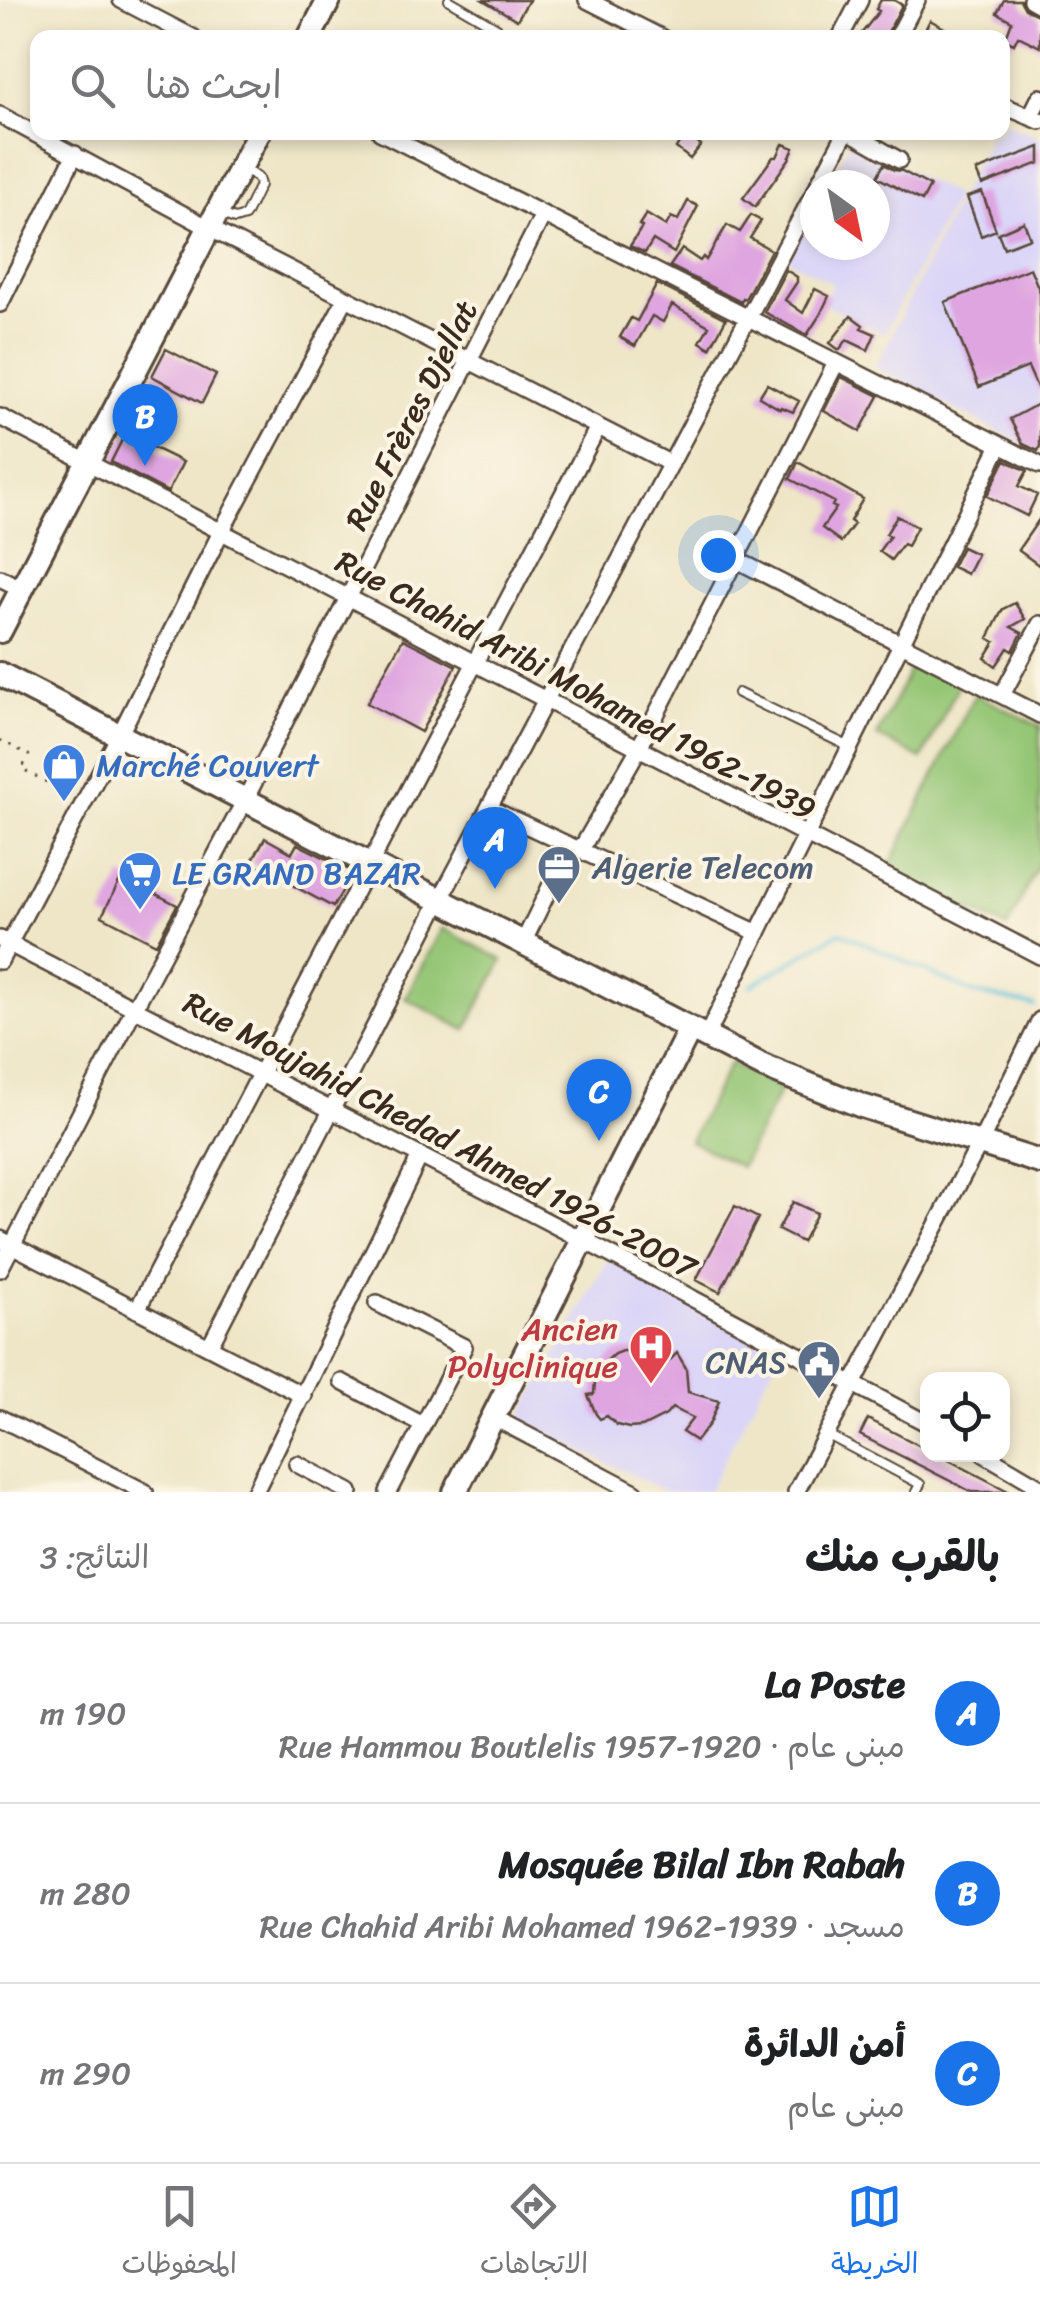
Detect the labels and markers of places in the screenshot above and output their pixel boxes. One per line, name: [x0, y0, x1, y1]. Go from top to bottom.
pin: B: [112, 384, 178, 466]
place label: Marché Couvert: [96, 737, 320, 794]
shop icon: Marché Couvert: [41, 742, 87, 803]
pin: A: [462, 806, 528, 889]
place label: Algerie Telecom: [591, 839, 814, 896]
office icon: Algerie Telecom: [536, 844, 582, 905]
place label: LE GRAND BAZAR: [172, 845, 421, 902]
supermarket icon: LE GRAND BAZAR: [117, 850, 163, 911]
pin: C: [566, 1058, 632, 1141]
place label: Ancien Polyclinique: [447, 1301, 618, 1395]
hospital icon: Ancien Polyclinique: [628, 1324, 674, 1385]
place label: CNAS: [705, 1334, 786, 1391]
public building icon: CNAS: [796, 1339, 842, 1400]

